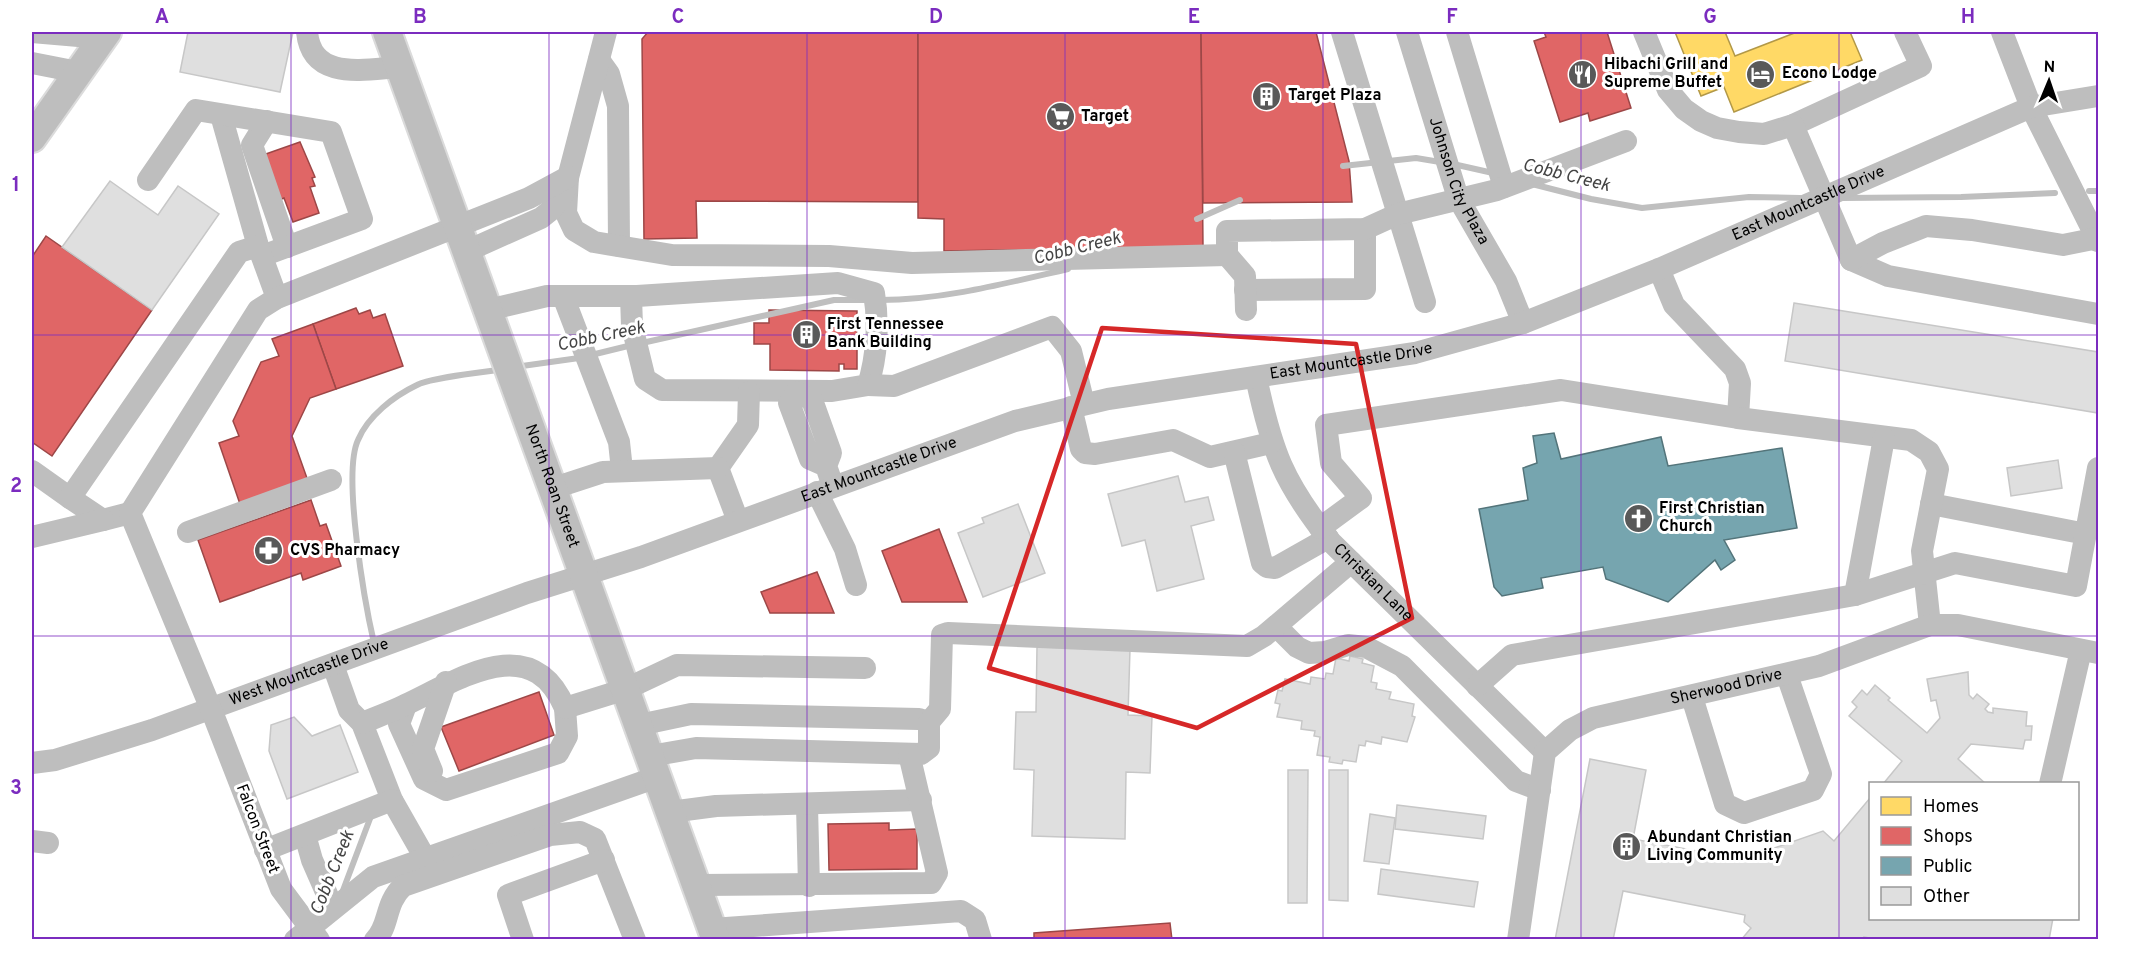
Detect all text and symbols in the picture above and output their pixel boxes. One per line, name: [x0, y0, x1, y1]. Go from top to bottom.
text: A: [155, 5, 169, 31]
text: B: [413, 5, 427, 31]
text: C: [672, 5, 684, 31]
text: D: [929, 5, 943, 31]
text: E: [1188, 5, 1200, 31]
text: F: [1446, 5, 1458, 31]
text: G: [1703, 5, 1717, 31]
text: H: [1961, 5, 1975, 31]
north arrow: [2019, 51, 2079, 111]
place label: Hibachi Grill and Supreme Buffet: [1604, 55, 1728, 93]
restaurant icon: Hibachi Grill and Supreme Buffet: [1567, 58, 1599, 90]
hotel icon: Econo Lodge: [1745, 58, 1777, 90]
text: N: [2043, 58, 2056, 78]
place label: Econo Lodge: [1782, 64, 1877, 84]
building icon: Target Plaza: [1251, 80, 1283, 112]
place label: Target Plaza: [1288, 86, 1381, 106]
supermarket icon: Target: [1044, 101, 1076, 133]
place label: Target: [1081, 107, 1129, 127]
street label: Johnson City Plaza: [1424, 115, 1493, 249]
water label: Cobb Creek: [1520, 154, 1613, 198]
street label: East Mountcastle Drive: [1729, 162, 1888, 246]
text: 1: [12, 173, 20, 199]
water label: Cobb Creek: [1031, 227, 1124, 271]
place label: First Tennessee Bank Building: [827, 315, 944, 353]
water label: Cobb Creek: [555, 316, 648, 358]
building icon: First Tennessee Bank Building: [790, 318, 822, 350]
street label: East Mountcastle Drive: [1268, 339, 1435, 385]
street label: North Roan Street: [520, 422, 583, 551]
street label: East Mountcastle Drive: [798, 433, 960, 508]
text: 2: [10, 474, 22, 500]
place label: First Christian Church: [1659, 499, 1765, 537]
church icon: First Christian Church: [1622, 502, 1654, 534]
pharmacy icon: CVS Pharmacy: [253, 535, 285, 567]
street label: Christian Lane: [1329, 539, 1417, 626]
place label: CVS Pharmacy: [290, 541, 400, 561]
street label: West Mountcastle Drive: [227, 634, 392, 711]
street label: Sherwood Drive: [1668, 665, 1784, 710]
text: 3: [10, 776, 22, 802]
street label: Falcon Street: [231, 781, 283, 877]
legend: [1869, 782, 2079, 920]
text: Homes: [1923, 796, 1979, 819]
water label: Cobb Creek: [306, 826, 361, 919]
text: Shops: [1923, 826, 1973, 849]
place label: Abundant Christian Living Community: [1647, 828, 1792, 866]
building icon: Abundant Christian Living Community: [1610, 831, 1642, 863]
text: Public: [1923, 856, 1973, 879]
text: Other: [1923, 886, 1970, 909]

